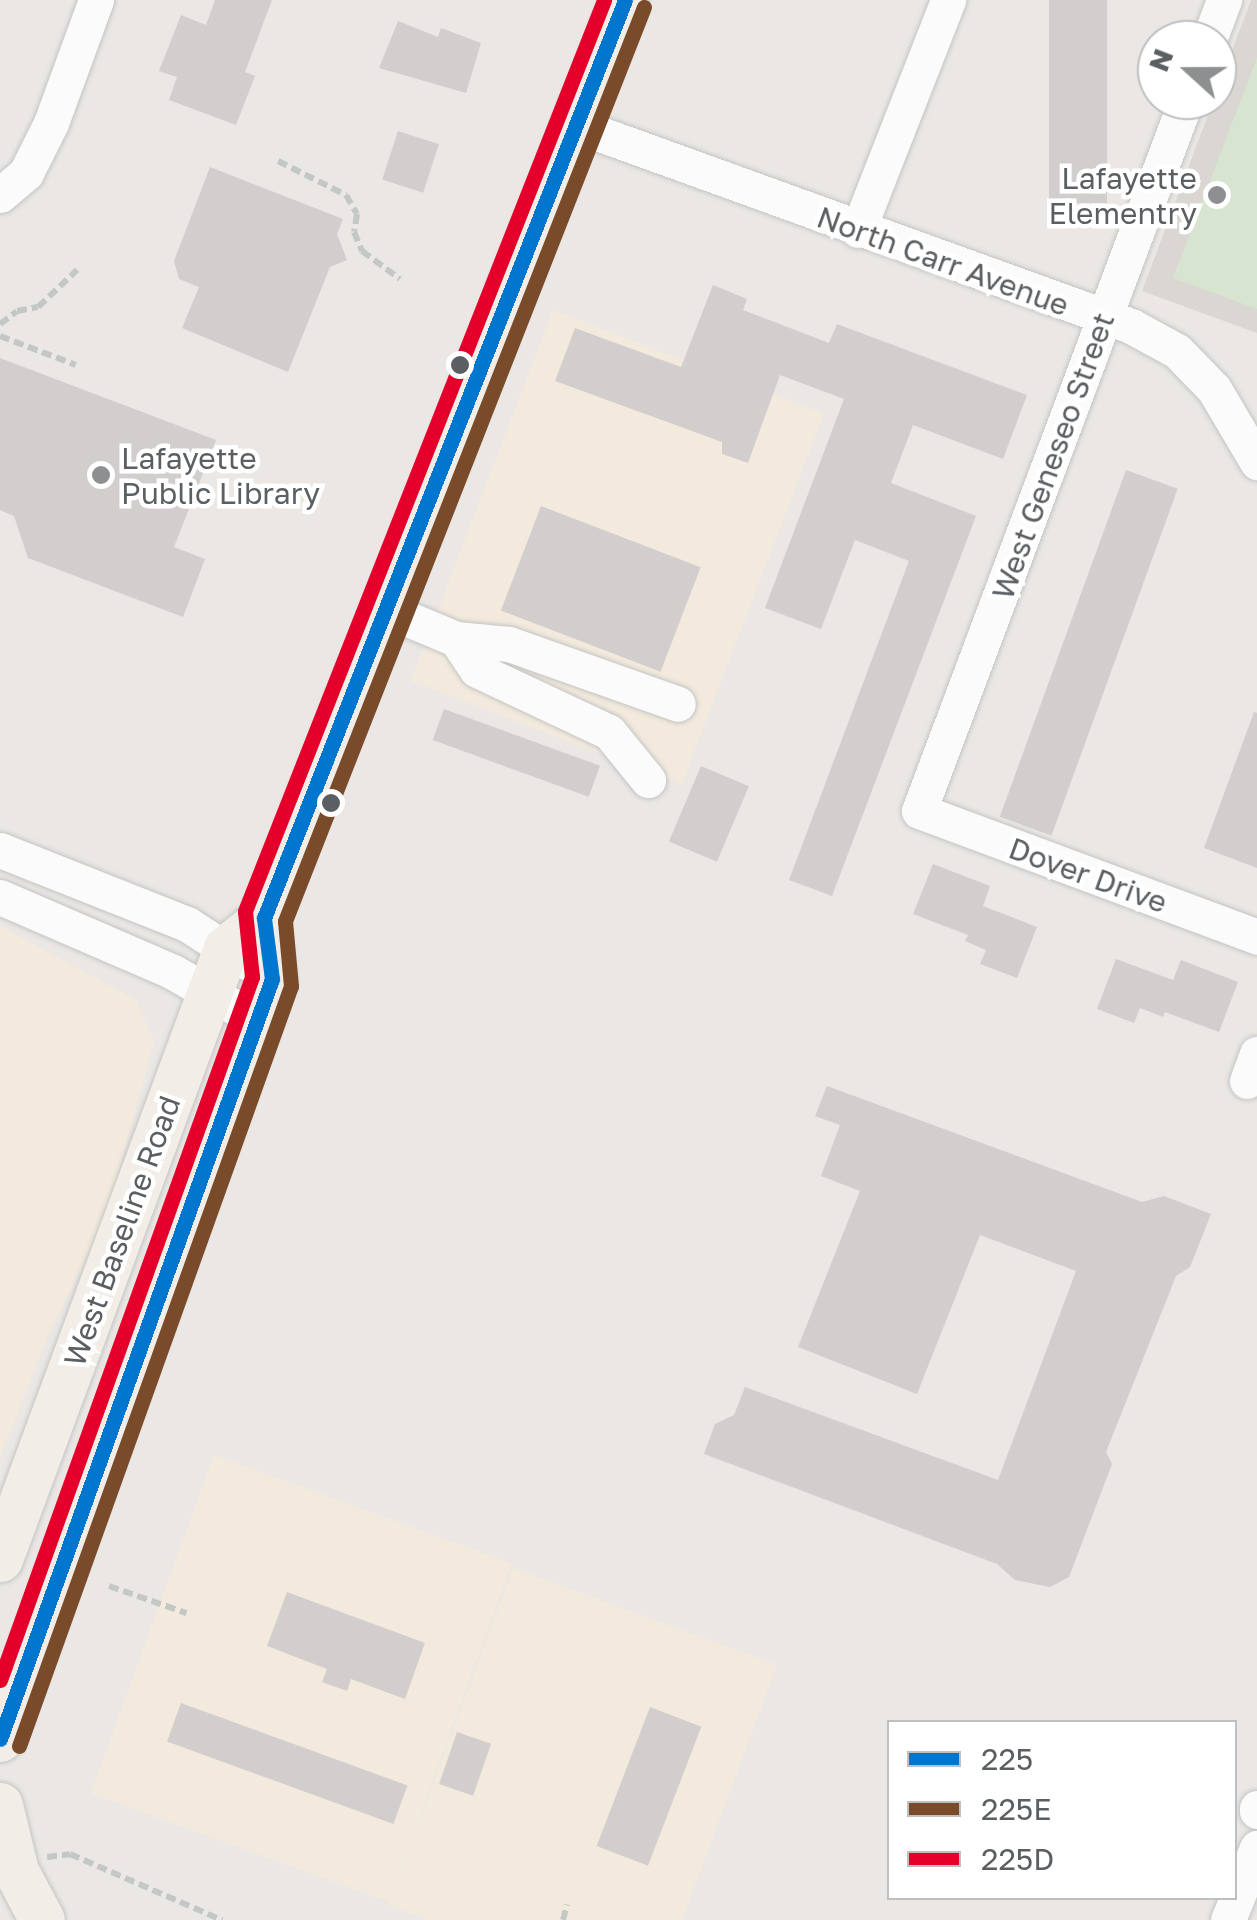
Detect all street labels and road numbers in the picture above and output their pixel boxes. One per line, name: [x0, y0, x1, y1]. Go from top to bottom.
street label: North Carr Avenue: [812, 199, 1074, 323]
street label: West Geneseo Street: [984, 308, 1122, 604]
street label: Dover Drive: [1004, 830, 1172, 920]
street label: West Baseline Road: [56, 1091, 188, 1371]

